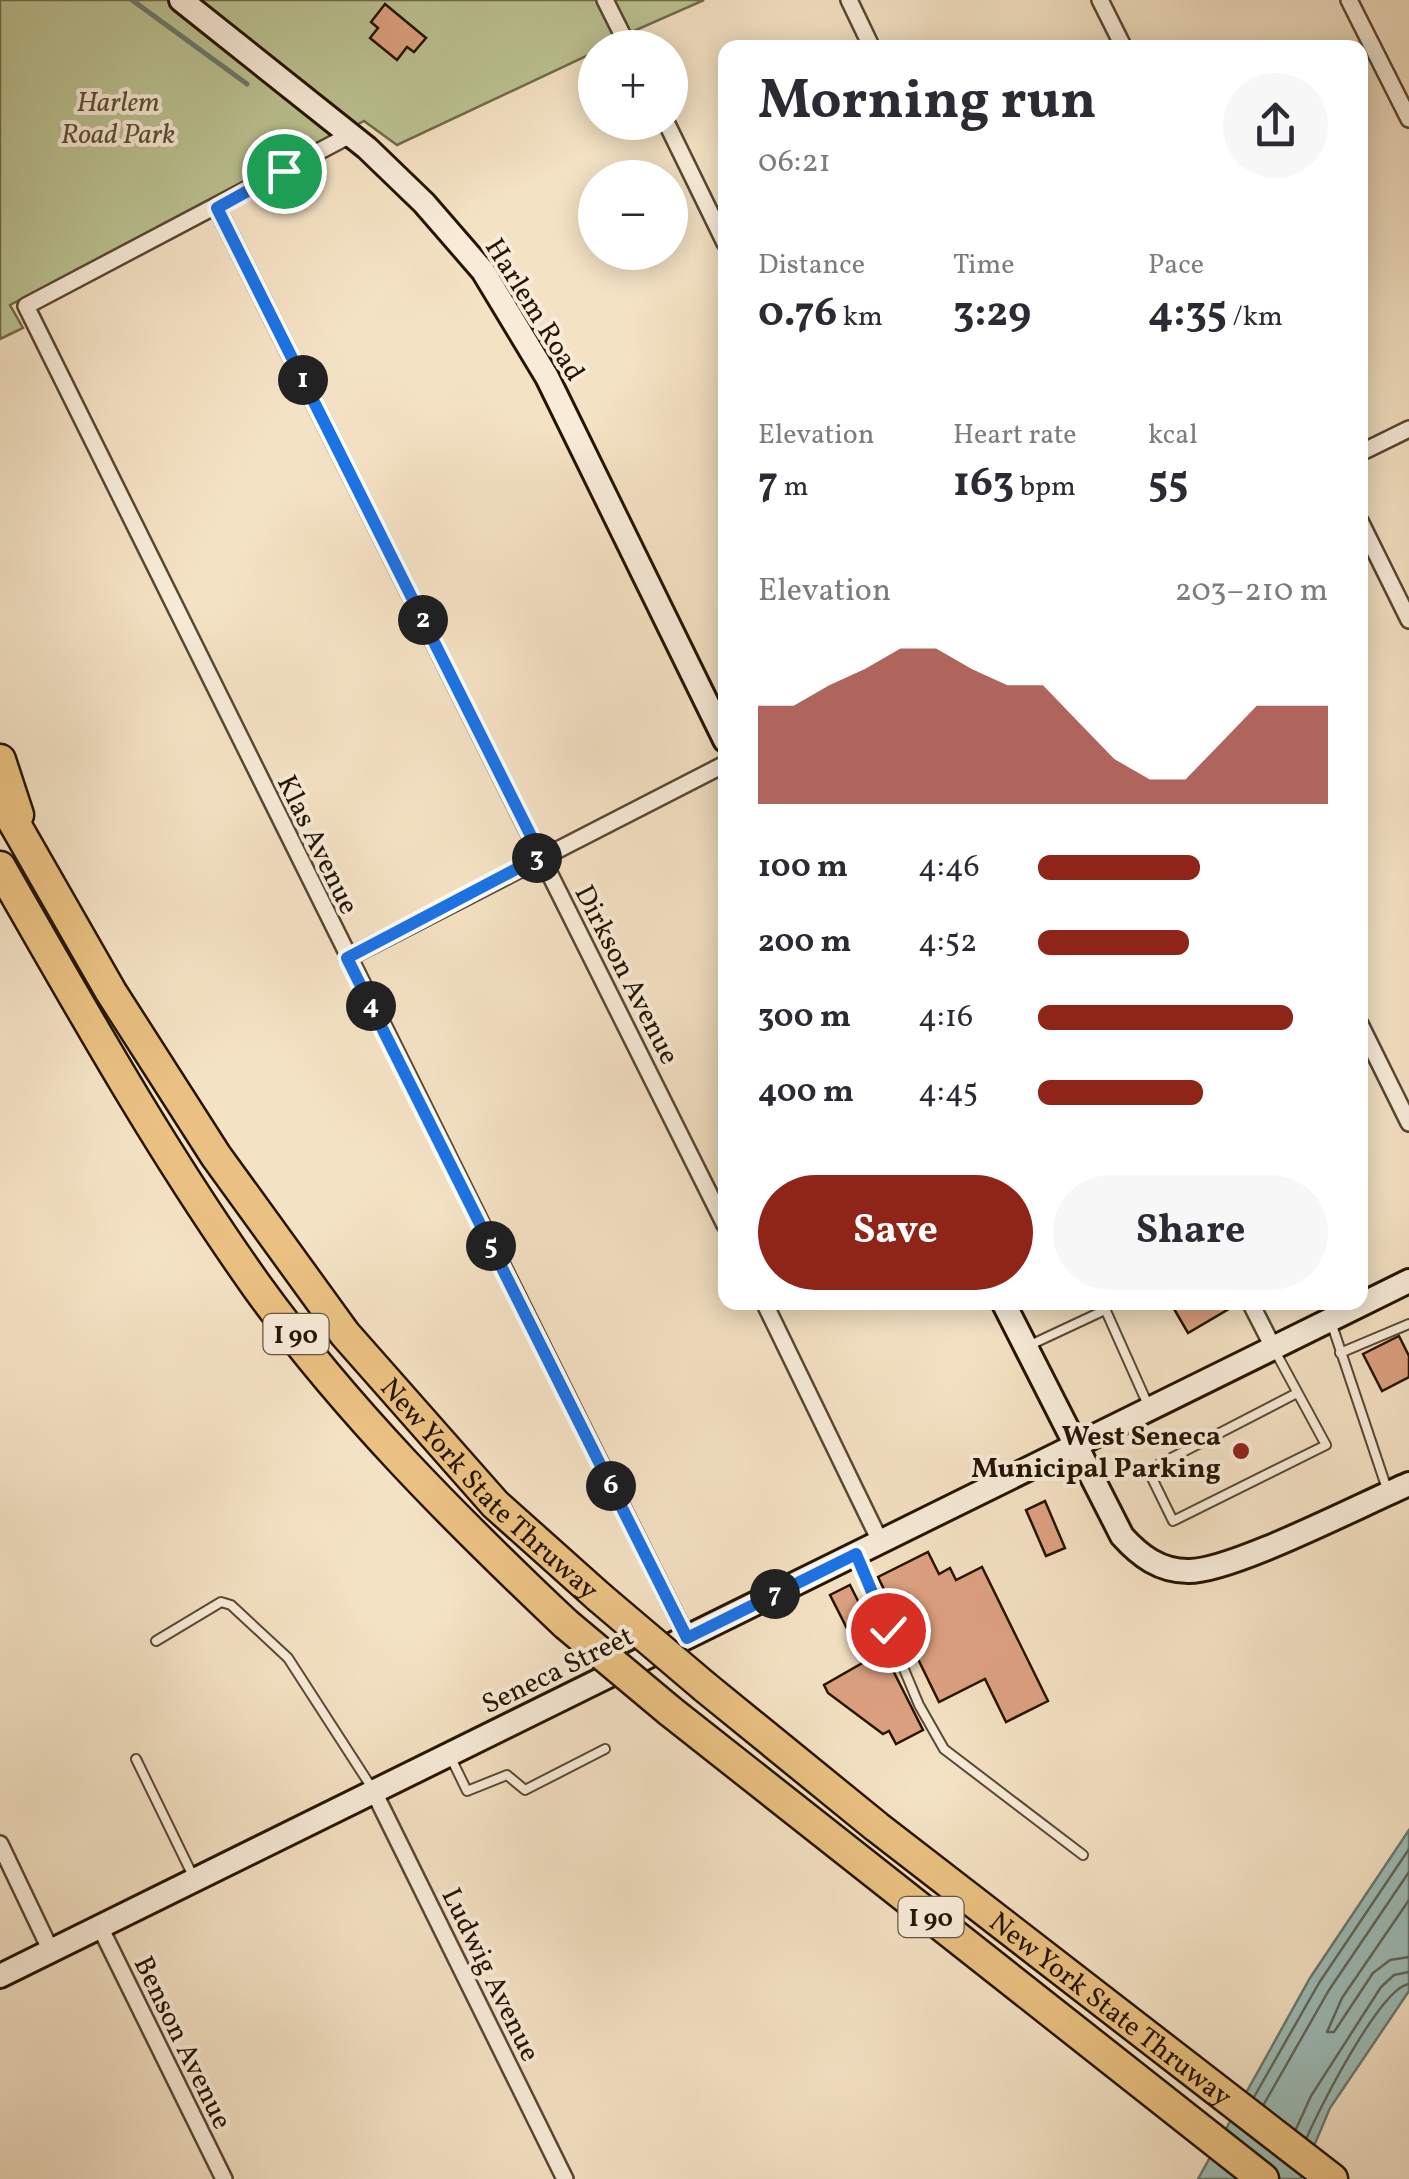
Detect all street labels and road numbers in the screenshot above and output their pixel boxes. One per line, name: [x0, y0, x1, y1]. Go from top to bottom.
street label: Harlem Road: [474, 231, 593, 389]
street label: Klas Avenue: [266, 769, 367, 921]
street label: Dirkson Avenue: [564, 879, 688, 1072]
road number: I 90: [264, 1314, 328, 1354]
street label: New York State Thruway: [370, 1370, 606, 1610]
street label: Seneca Street: [476, 1618, 640, 1725]
street label: Ludwig Avenue: [431, 1882, 549, 2069]
road number: I 90: [898, 1897, 964, 1937]
street label: New York State Thruway: [980, 1904, 1239, 2117]
street label: Benson Avenue: [123, 1950, 241, 2136]

